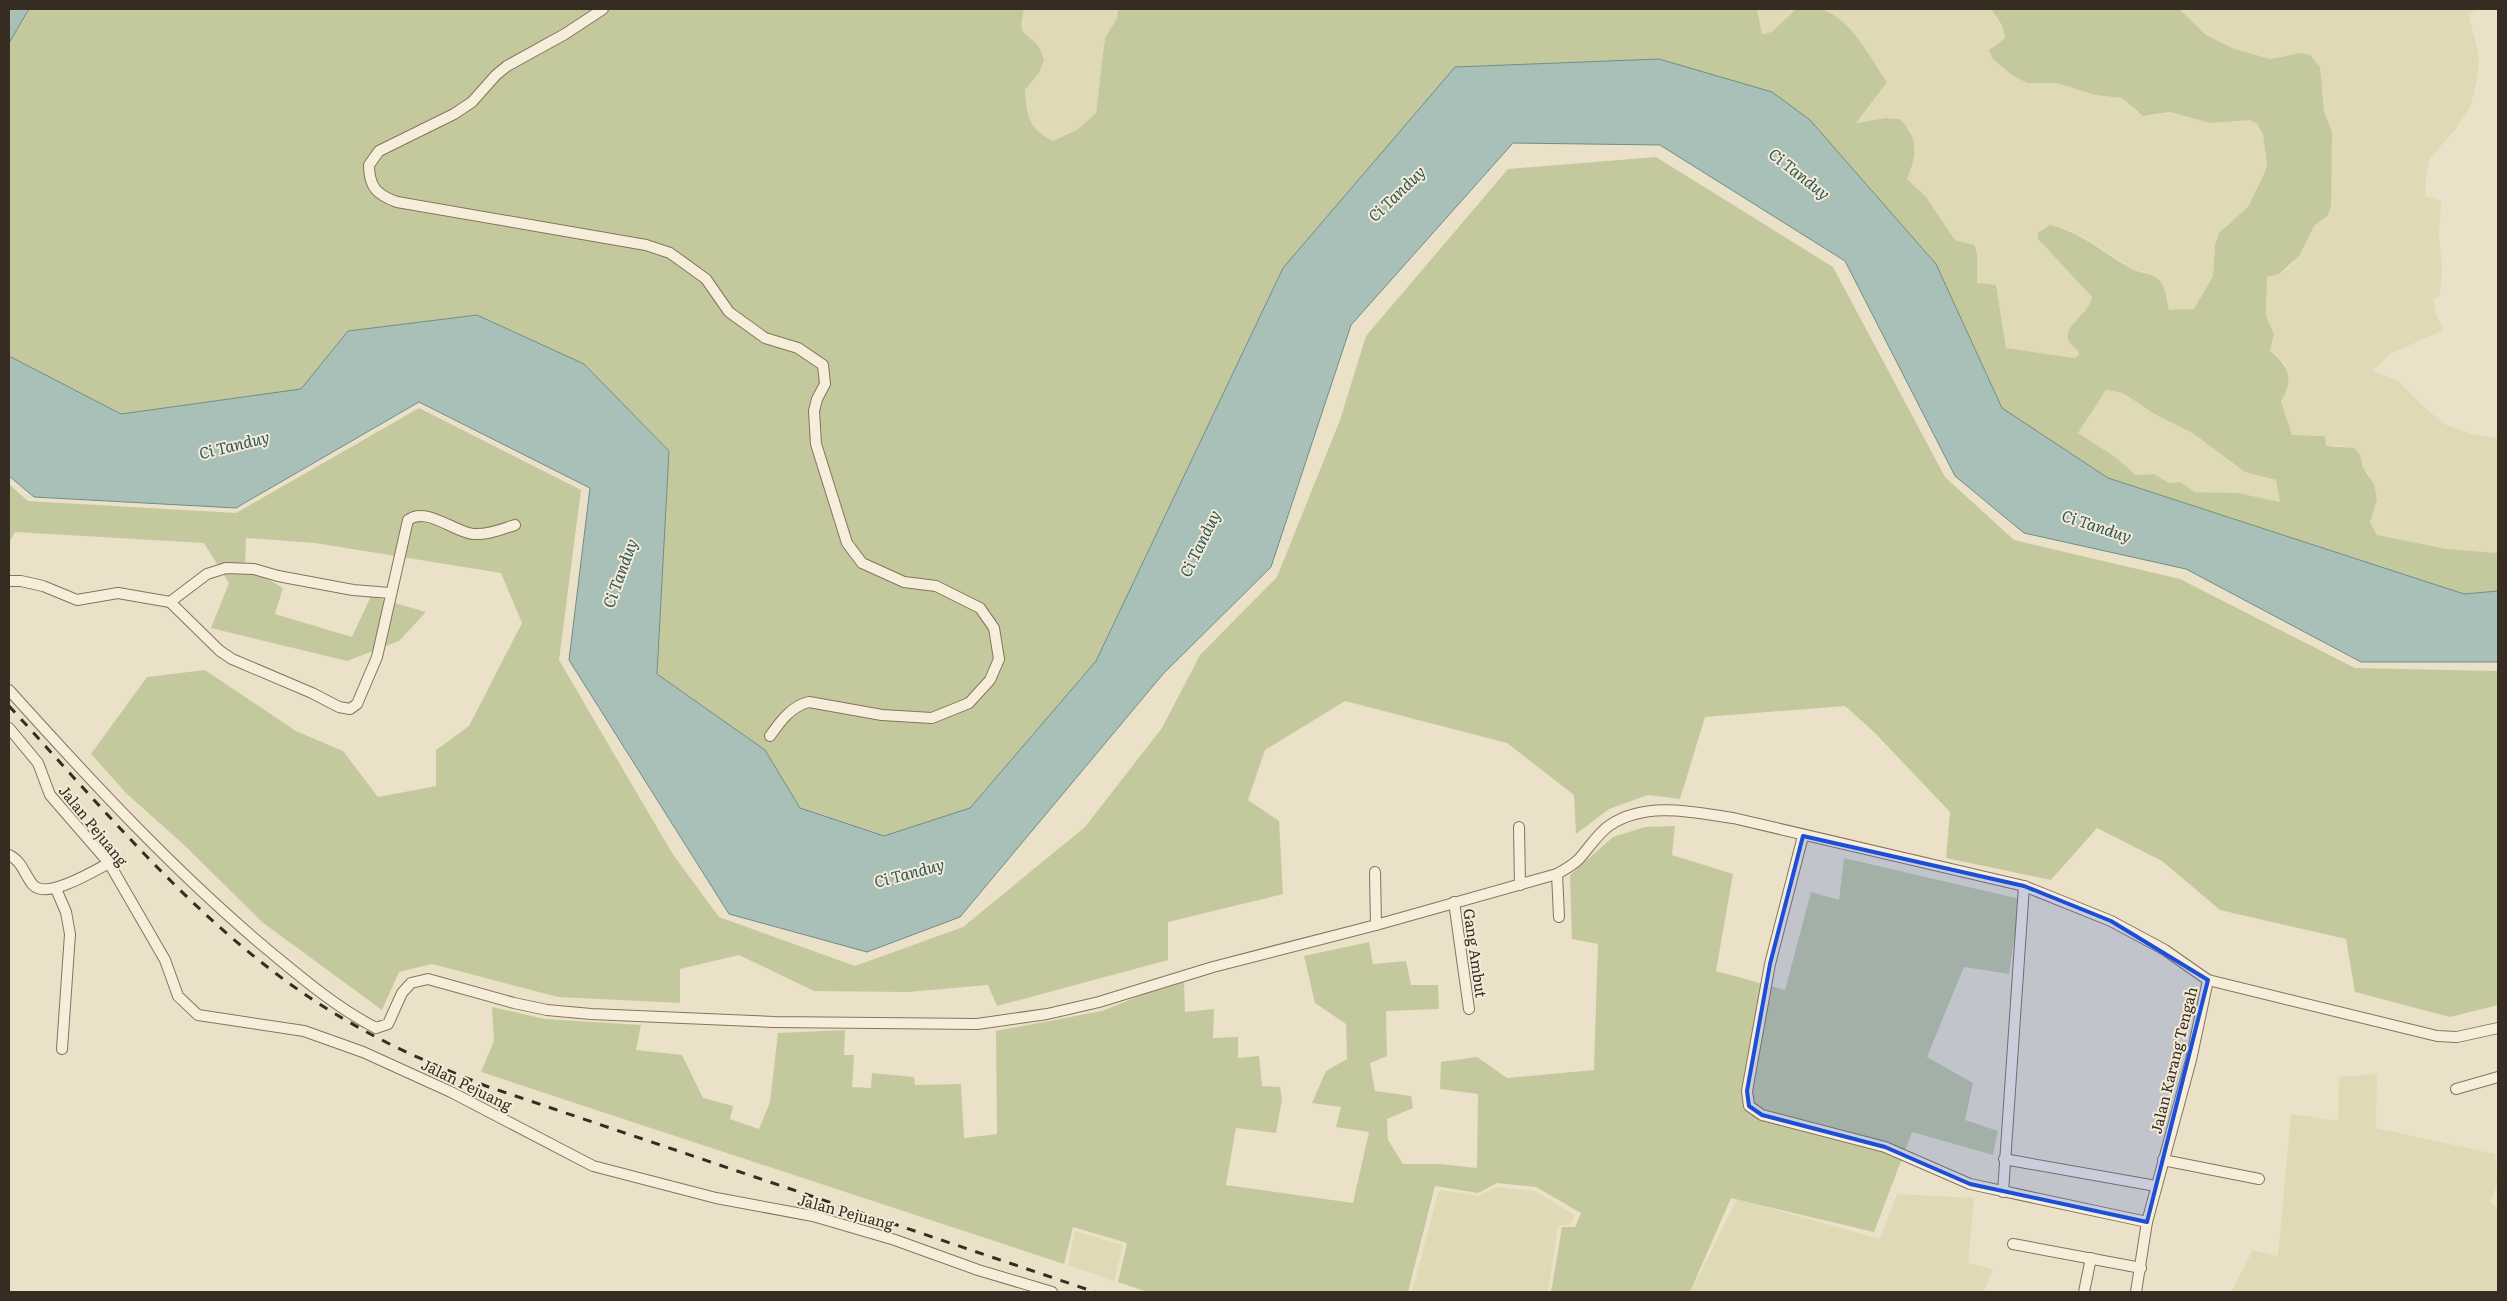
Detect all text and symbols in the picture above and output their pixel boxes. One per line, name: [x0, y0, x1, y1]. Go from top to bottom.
water label: Ci Tanduy: [1764, 141, 1836, 205]
water label: Ci Tanduy: [1362, 159, 1430, 227]
water label: Ci Tanduy: [196, 424, 272, 464]
water label: Ci Tanduy: [2059, 502, 2135, 548]
water label: Ci Tanduy: [1172, 505, 1226, 581]
water label: Ci Tanduy: [595, 535, 643, 611]
street label: Jalan Pejuang: [54, 779, 134, 871]
water label: Ci Tanduy: [871, 851, 947, 893]
street label: Gang Ambut: [1458, 907, 1494, 999]
street label: Jalan Karang Tengah: [2144, 984, 2202, 1136]
street label: Jalan Pejuang: [418, 1052, 517, 1116]
street label: Jalan Pejuang: [795, 1187, 897, 1235]

